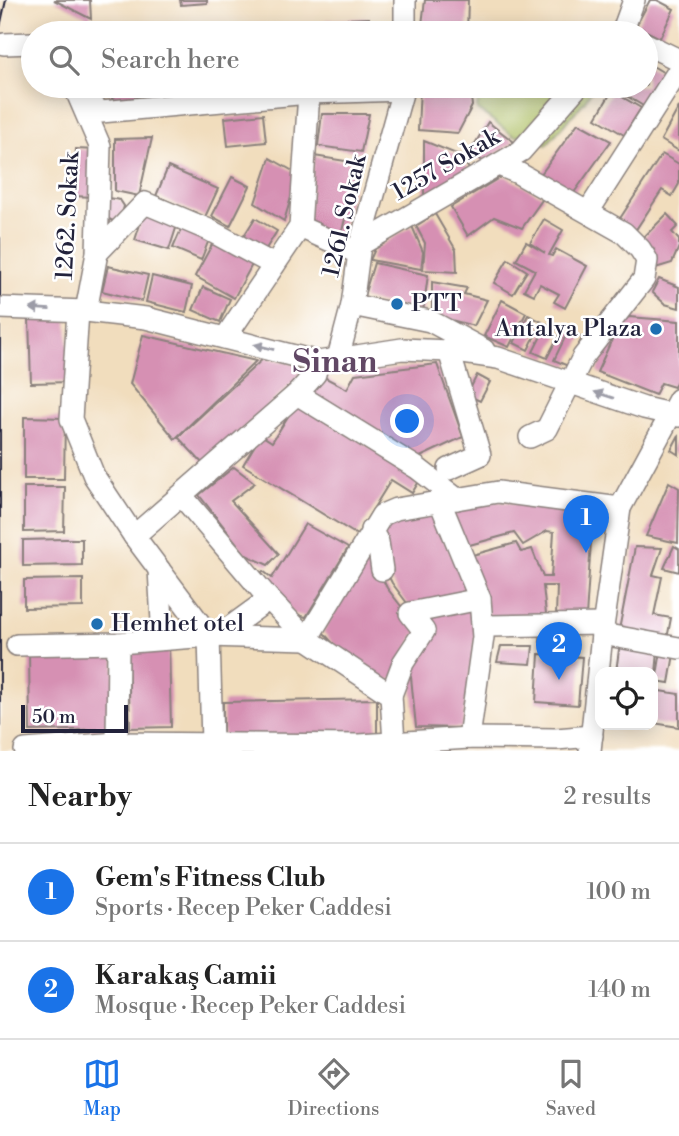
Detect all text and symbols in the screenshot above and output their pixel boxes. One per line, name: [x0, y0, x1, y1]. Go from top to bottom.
search box: [21, 21, 658, 98]
icon: search: [45, 41, 83, 79]
text: Search here: [101, 44, 240, 76]
street label: 1257 Sokak: [387, 121, 506, 208]
street label: 1262. Sokak: [50, 150, 86, 281]
street label: 1261. Sokak: [316, 150, 374, 280]
place label: PTT: [411, 289, 462, 319]
marker: PTT: [389, 296, 405, 312]
one-way arrow: [29, 304, 51, 315]
place label: Antalya Plaza: [494, 314, 643, 344]
marker: Antalya Plaza: [648, 321, 664, 337]
one-way arrow: [253, 341, 275, 352]
district label: Sinan: [292, 342, 378, 382]
one-way arrow: [593, 389, 614, 399]
your location: [390, 404, 424, 438]
pin: 1: [563, 495, 609, 553]
place label: Hemhet otel: [111, 609, 244, 639]
marker: Hemhet otel: [89, 616, 105, 632]
pin: 2: [536, 622, 582, 680]
map controls: [595, 667, 658, 730]
button: locate: [595, 667, 658, 730]
scale bar: [21, 702, 128, 734]
text: 50 m: [32, 705, 76, 729]
text: Nearby: [28, 778, 132, 816]
text: 2 results: [564, 783, 651, 811]
text: Gem's Fitness Club: [95, 862, 326, 894]
text: 1: [45, 878, 57, 906]
text: 100 m: [586, 878, 651, 906]
text: Sports · Recep Peker Caddesi: [95, 894, 392, 922]
text: Karakaş Camii: [95, 960, 276, 992]
text: 2: [44, 976, 58, 1004]
text: 140 m: [588, 976, 651, 1004]
text: Mosque · Recep Peker Caddesi: [95, 992, 406, 1020]
tab: Map: [83, 1055, 121, 1121]
tab: Directions: [288, 1055, 379, 1121]
tab: Saved: [546, 1055, 596, 1121]

